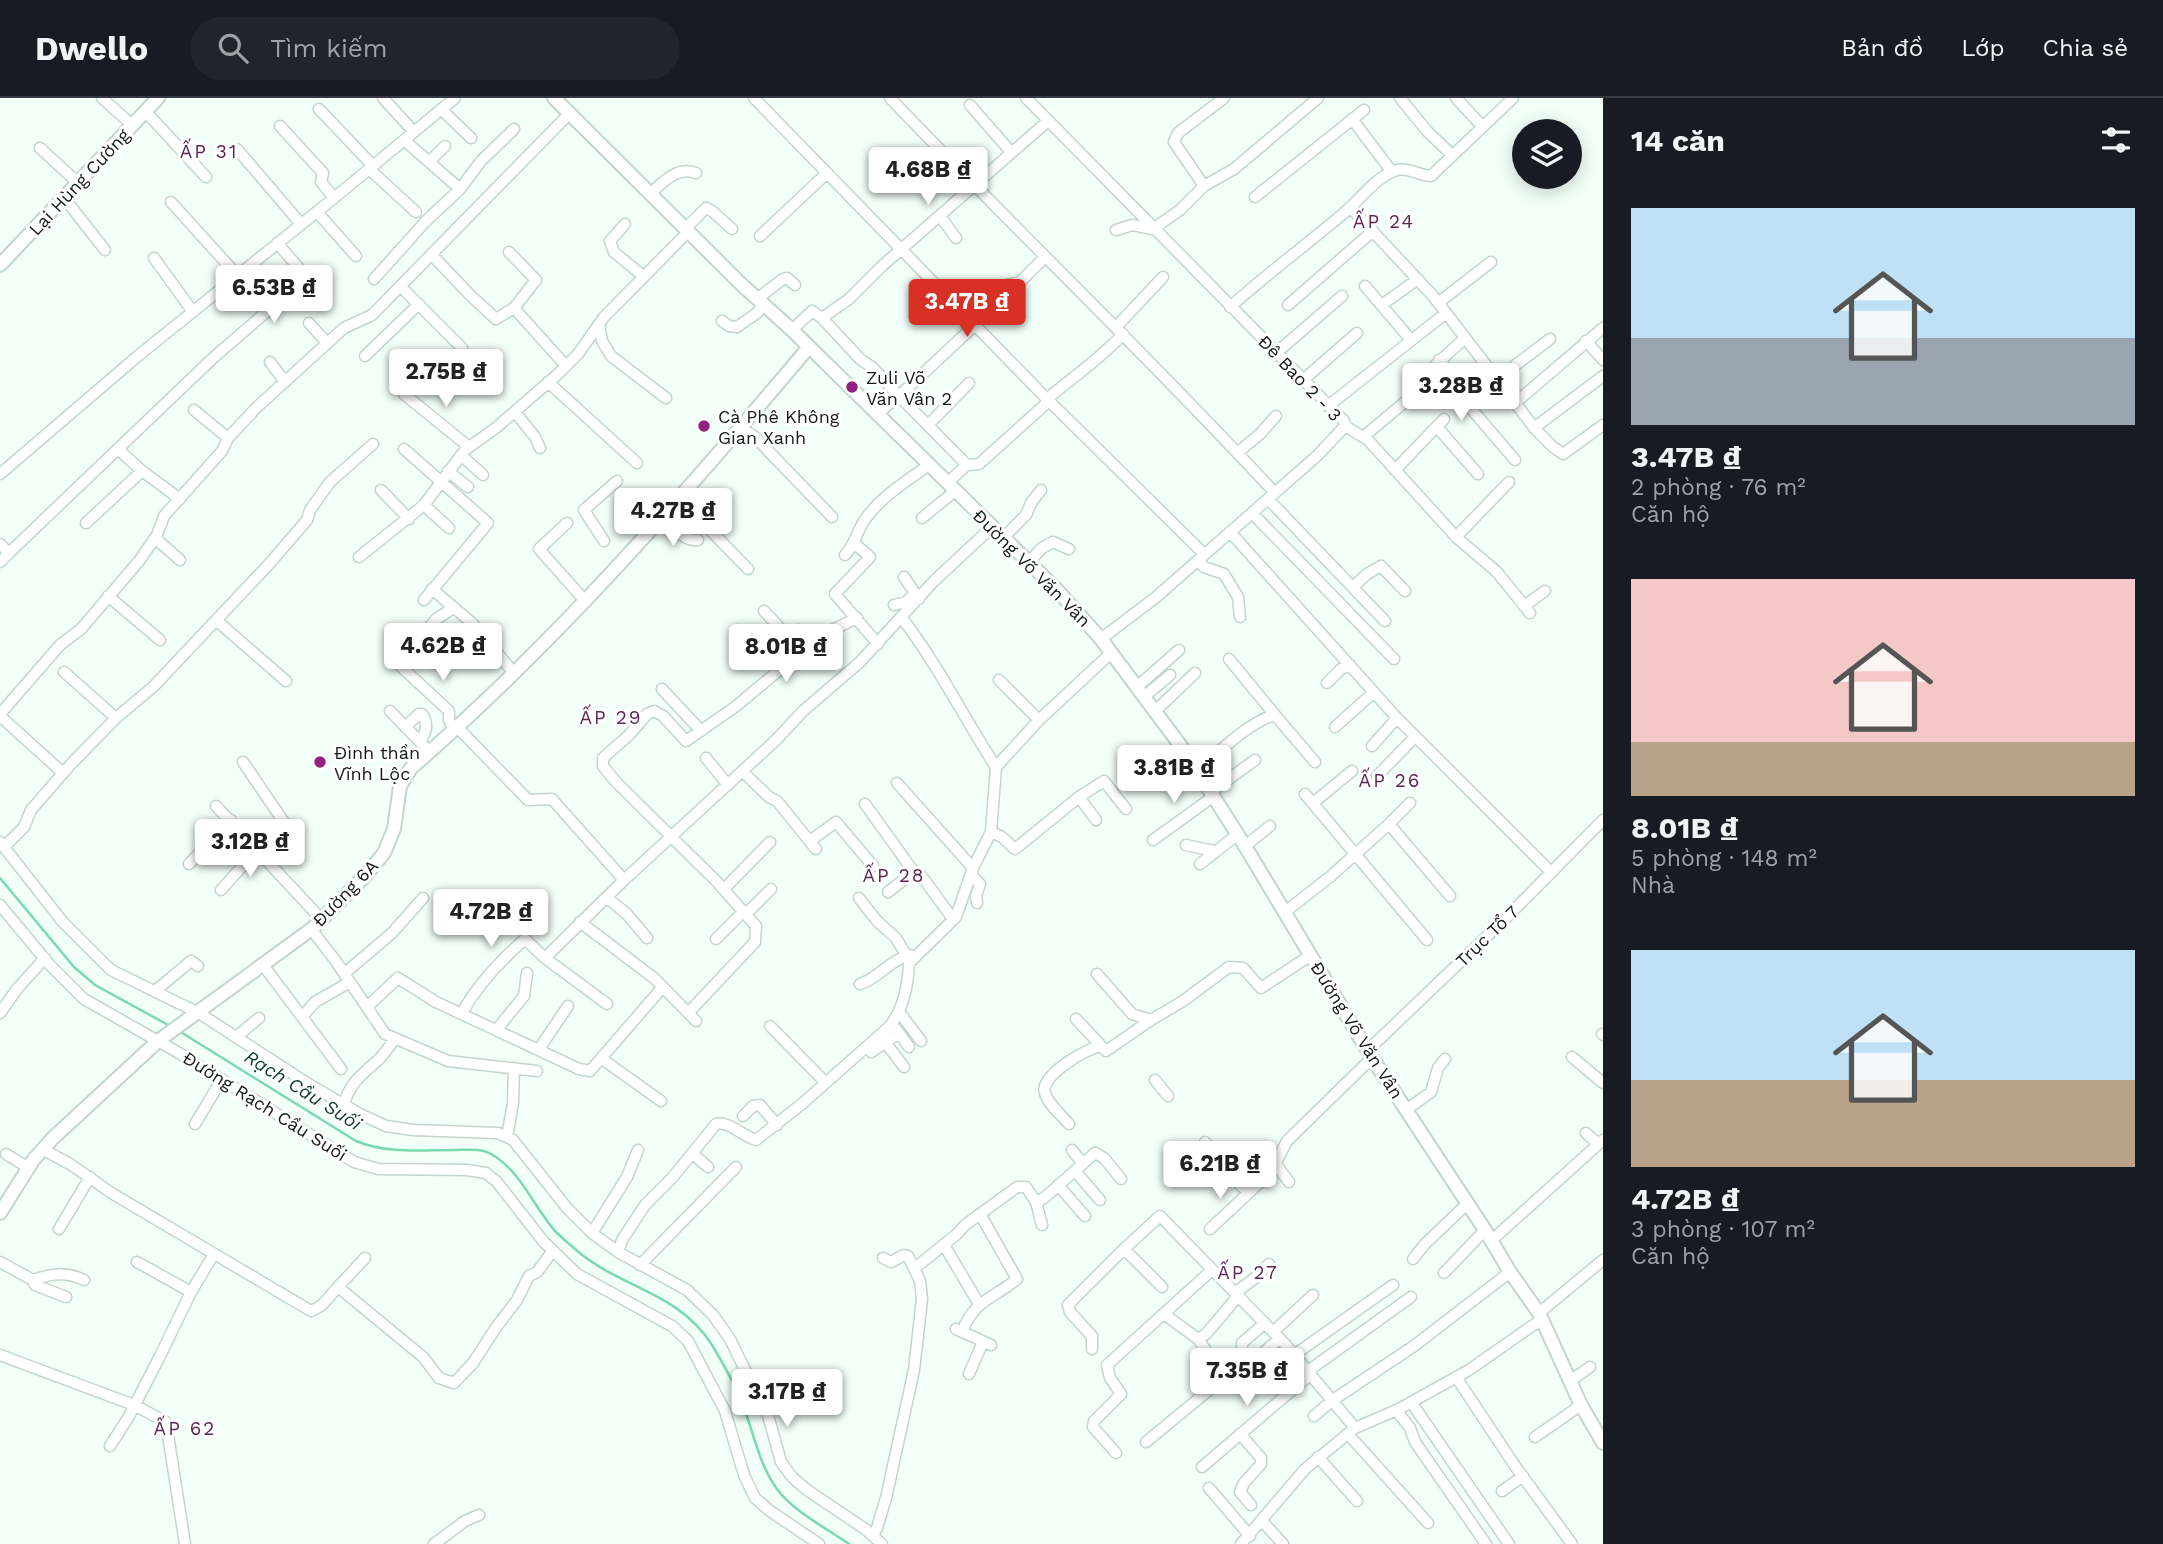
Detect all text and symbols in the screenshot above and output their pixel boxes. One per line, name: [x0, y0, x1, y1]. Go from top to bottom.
search box: [190, 17, 680, 80]
text: Dwello: [35, 29, 148, 68]
icon: search: [214, 29, 252, 67]
text: Tìm kiếm: [270, 33, 388, 63]
text: Bản đồ: [1841, 34, 1923, 62]
text: Lớp: [1961, 34, 2005, 62]
text: Chia sẻ: [2043, 34, 2128, 62]
map controls: [1512, 119, 1582, 189]
button: layers: [1512, 119, 1582, 189]
icon: filters: [2097, 121, 2135, 159]
text: 14 căn: [1631, 123, 1725, 158]
street label: Lại Hùng Cường: [24, 124, 134, 240]
district label: ẤP 31: [180, 138, 238, 163]
pin: 4.68B ₫: [863, 148, 993, 207]
text: 4.68B ₫: [885, 156, 971, 183]
district label: ẤP 24: [1353, 208, 1415, 233]
icon: home: [1820, 253, 1946, 379]
pin: 6.53B ₫: [209, 266, 339, 325]
text: 6.53B ₫: [232, 274, 316, 301]
pin: 3.47B ₫: [902, 280, 1032, 339]
text: 3.47B ₫: [925, 288, 1009, 315]
street label: Đê Bao 2 - 3: [1254, 331, 1346, 425]
pin: 2.75B ₫: [381, 350, 511, 409]
text: 2.75B ₫: [405, 358, 487, 385]
pin: 3.28B ₫: [1396, 364, 1526, 423]
place label: Zuli Võ Văn Vân 2: [866, 367, 952, 409]
text: 3.28B ₫: [1418, 372, 1504, 399]
marker: Zuli Võ Văn Vân 2: [844, 379, 860, 395]
place label: Cà Phê Không Gian Xanh: [718, 406, 840, 448]
marker: Cà Phê Không Gian Xanh: [696, 418, 712, 434]
text: 3.47B ₫: [1631, 439, 1742, 474]
text: 2 phòng · 76 m²: [1631, 474, 1806, 501]
pin: 4.27B ₫: [608, 489, 738, 548]
text: 4.27B ₫: [630, 497, 716, 524]
text: Căn hộ: [1631, 501, 1710, 528]
street label: Đường Võ Văn Vân: [969, 505, 1095, 631]
pin: 4.62B ₫: [378, 624, 508, 683]
pin: 8.01B ₫: [721, 624, 851, 684]
icon: home: [1820, 624, 1946, 750]
text: 4.62B ₫: [400, 632, 486, 659]
text: 8.01B ₫: [745, 633, 827, 660]
district label: ẤP 29: [580, 704, 642, 729]
place label: Đình thần Vĩnh Lộc: [334, 742, 420, 784]
pin: 3.81B ₫: [1109, 746, 1239, 805]
marker: Đình thần Vĩnh Lộc: [312, 754, 328, 770]
text: 3.81B ₫: [1133, 754, 1215, 781]
district label: ẤP 26: [1359, 767, 1421, 792]
text: 8.01B ₫: [1631, 810, 1739, 845]
pin: 3.12B ₫: [185, 820, 315, 879]
text: 3.12B ₫: [211, 828, 289, 855]
text: 5 phòng · 148 m²: [1631, 845, 1817, 872]
street label: Đường 6A: [308, 855, 382, 931]
district label: ẤP 28: [863, 862, 925, 887]
text: Nhà: [1631, 872, 1675, 899]
pin: 4.72B ₫: [426, 890, 556, 949]
text: 4.72B ₫: [449, 898, 533, 925]
street label: Trục Tổ 7: [1451, 901, 1523, 971]
street label: Đường Võ Văn Vân: [1306, 957, 1408, 1103]
icon: home: [1820, 995, 1946, 1121]
water label: Rạch Cầu Suối: [240, 1045, 367, 1136]
street label: Đường Rạch Cầu Suối: [179, 1047, 351, 1165]
pin: 6.21B ₫: [1155, 1142, 1285, 1201]
text: 6.21B ₫: [1179, 1150, 1261, 1177]
text: 4.72B ₫: [1631, 1181, 1740, 1216]
text: 3 phòng · 107 m²: [1631, 1216, 1815, 1243]
text: Căn hộ: [1631, 1243, 1710, 1270]
district label: ẤP 27: [1217, 1259, 1279, 1284]
pin: 7.35B ₫: [1182, 1348, 1312, 1408]
text: 7.35B ₫: [1206, 1357, 1288, 1384]
pin: 3.17B ₫: [722, 1370, 852, 1429]
text: 3.17B ₫: [748, 1378, 826, 1405]
district label: ẤP 62: [154, 1415, 216, 1440]

